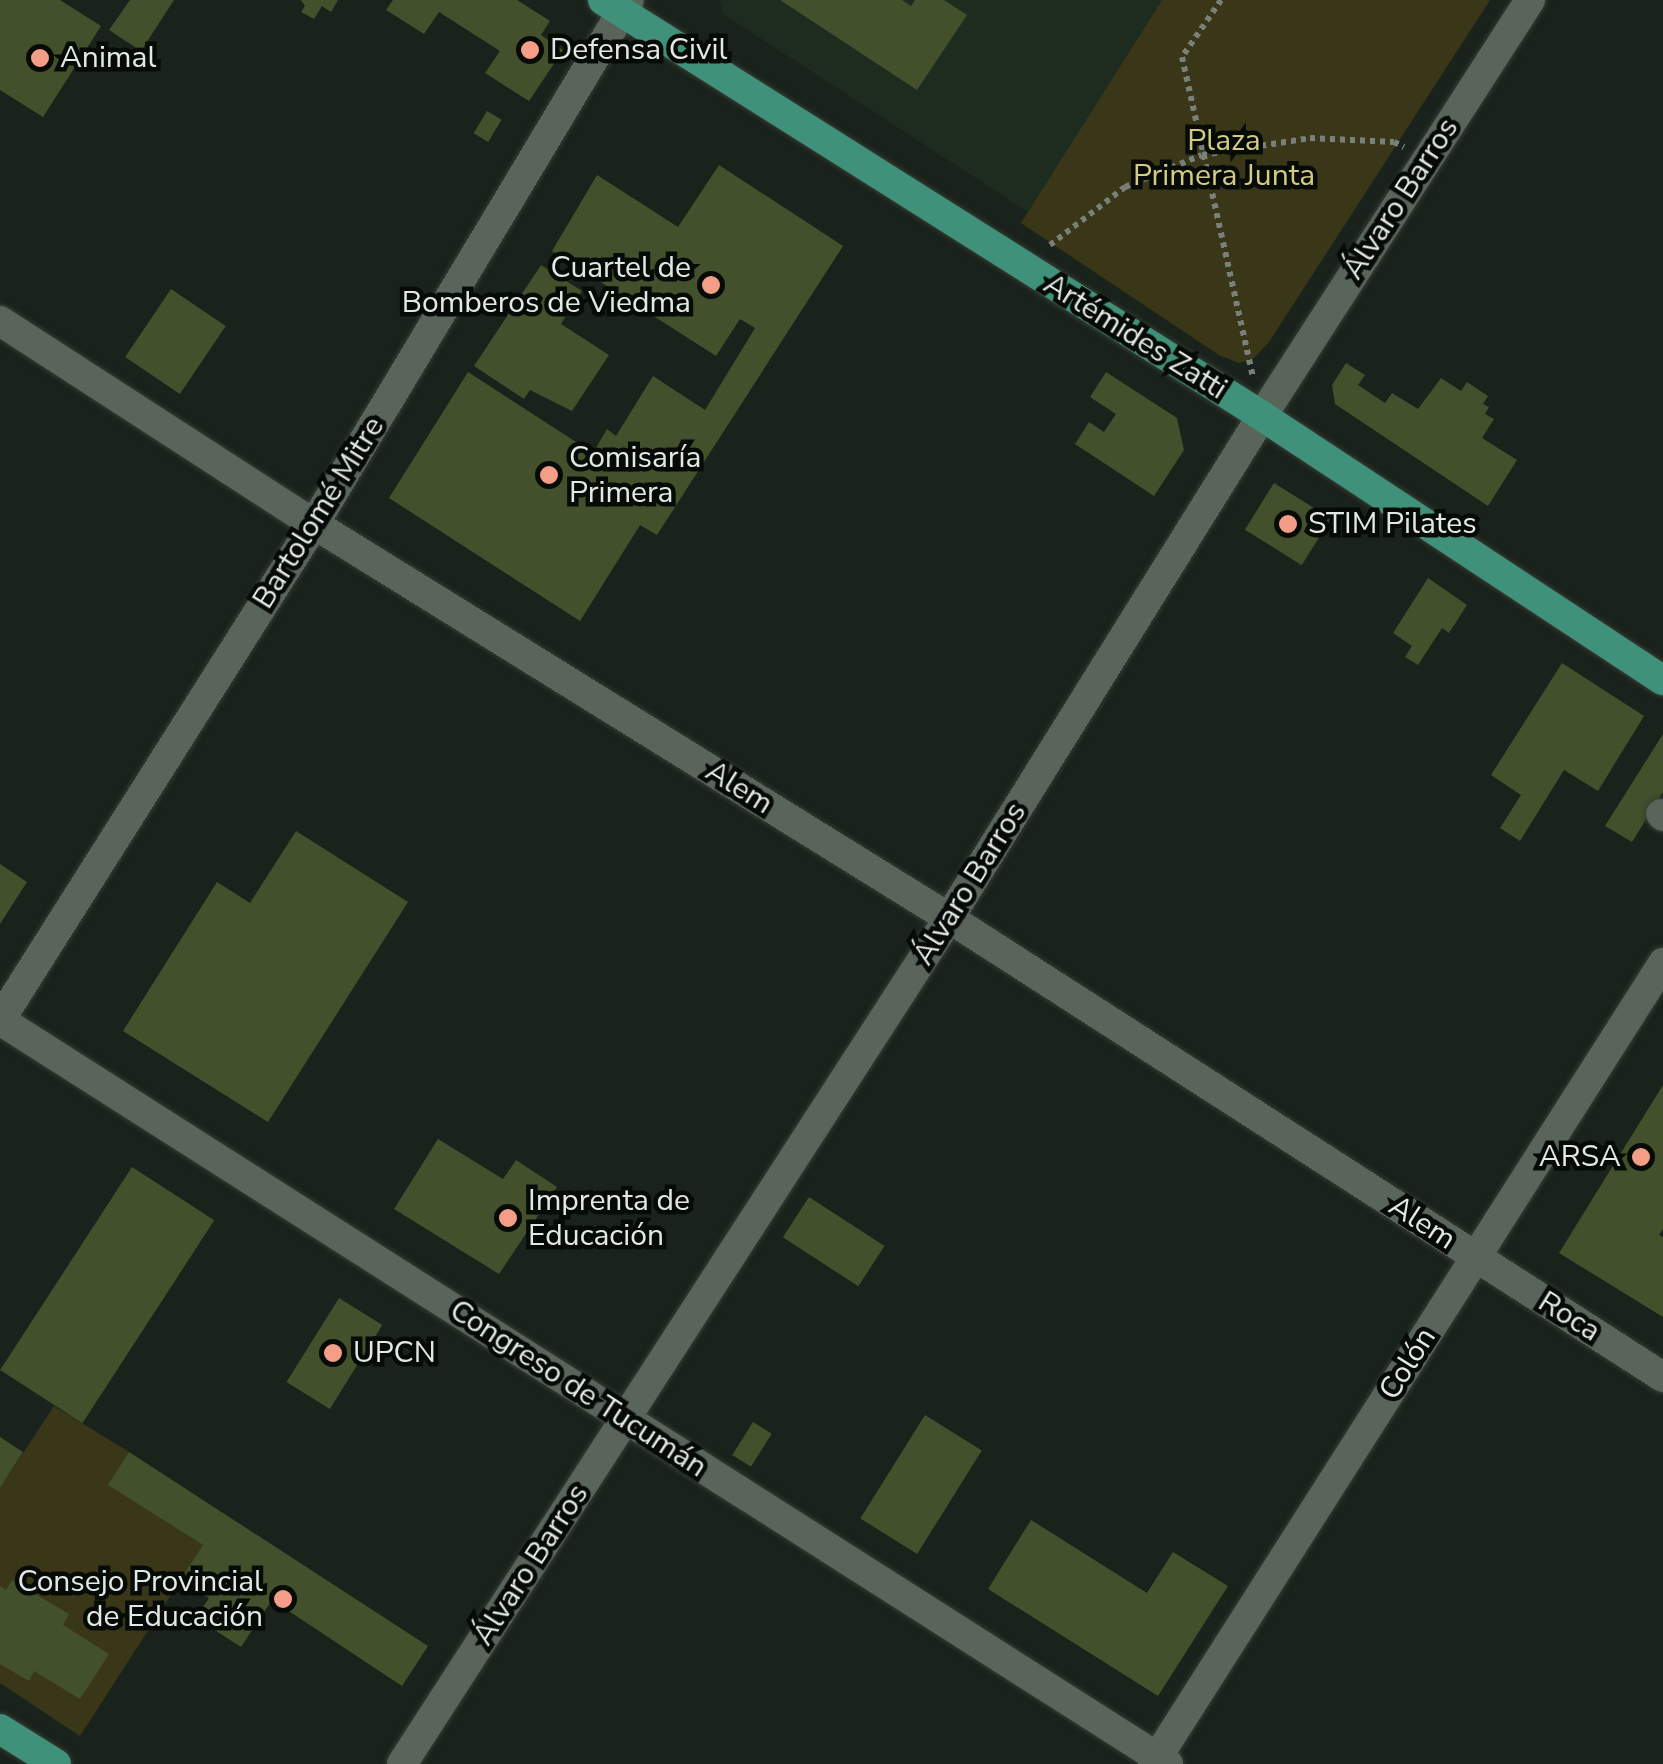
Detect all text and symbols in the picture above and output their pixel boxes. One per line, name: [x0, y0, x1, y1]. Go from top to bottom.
place label: Defensa Civil: [550, 32, 727, 68]
marker: Defensa Civil: [519, 39, 541, 61]
place label: Animal: [60, 40, 156, 76]
marker: Animal: [29, 47, 51, 69]
street label: Álvaro Barros: [1336, 112, 1466, 286]
park label: Plaza Primera Junta: [1133, 123, 1315, 194]
place label: Cuartel de Bomberos de Viedma: [402, 250, 691, 320]
street label: Artémides Zatti: [1037, 266, 1233, 408]
marker: Cuartel de Bomberos de Viedma: [700, 274, 722, 296]
street label: Bartolomé Mitre: [246, 411, 392, 615]
place label: Comisaría Primera: [569, 440, 701, 510]
marker: Comisaría Primera: [538, 464, 560, 486]
place label: STIM Pilates: [1308, 506, 1477, 542]
marker: STIM Pilates: [1277, 513, 1299, 535]
street label: Alem: [699, 754, 779, 822]
street label: Álvaro Barros: [906, 796, 1034, 972]
place label: ARSA: [1539, 1139, 1621, 1175]
marker: ARSA: [1630, 1146, 1652, 1168]
place label: Imprenta de Educación: [528, 1183, 690, 1254]
street label: Alem: [1382, 1188, 1462, 1258]
marker: Imprenta de Educación: [497, 1207, 519, 1229]
street label: Roca: [1531, 1284, 1607, 1350]
street label: Congreso de Tucumán: [443, 1292, 713, 1486]
street label: Colón: [1372, 1321, 1444, 1407]
place label: UPCN: [353, 1335, 436, 1371]
marker: UPCN: [322, 1342, 344, 1364]
street label: Álvaro Barros: [466, 1478, 596, 1652]
place label: Consejo Provincial de Educación: [18, 1564, 263, 1634]
marker: Consejo Provincial de Educación: [272, 1588, 294, 1610]

